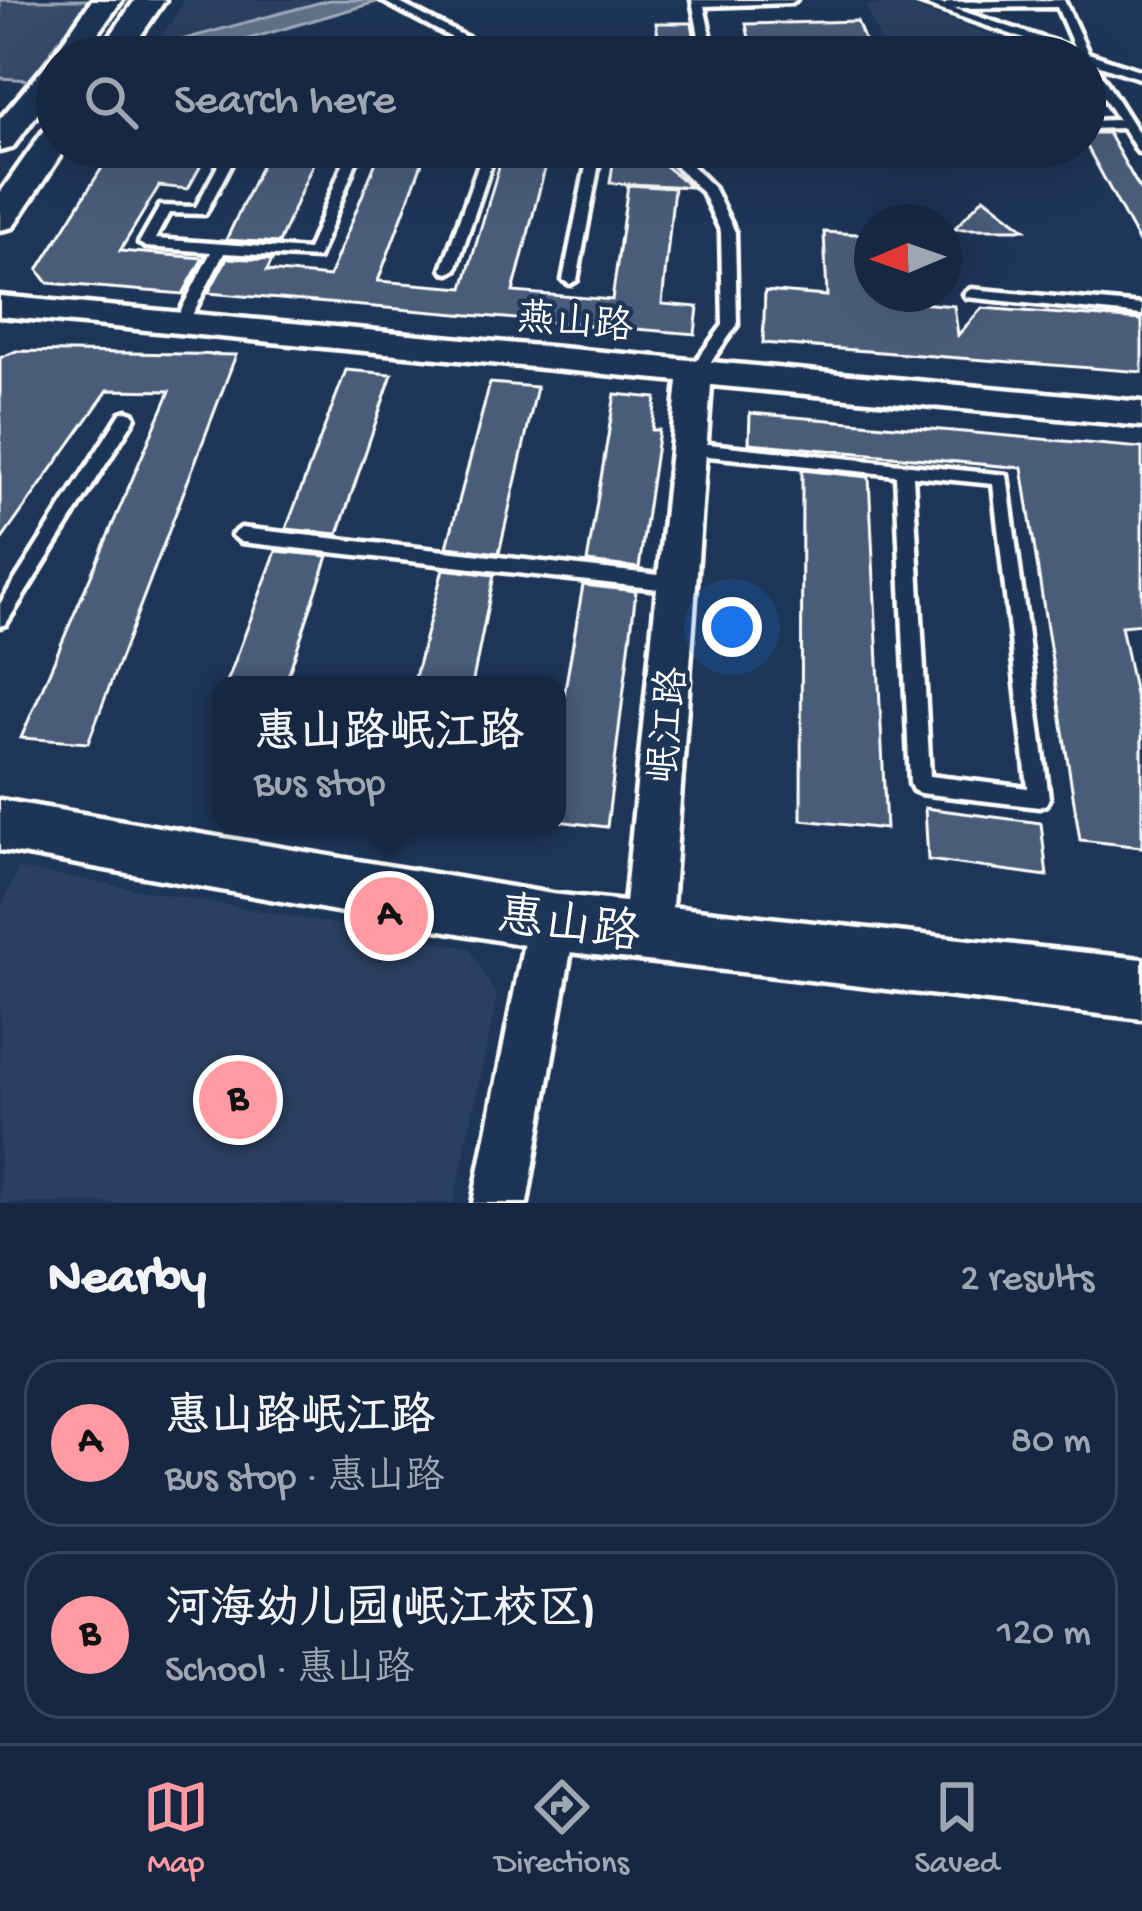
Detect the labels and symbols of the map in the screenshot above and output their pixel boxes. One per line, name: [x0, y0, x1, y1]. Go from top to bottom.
north arrow: [854, 204, 962, 312]
street label: 燕山路: [514, 295, 635, 354]
your location: [702, 597, 762, 657]
street label: 岷江路: [641, 665, 700, 786]
pin: A: [350, 871, 428, 961]
street label: 惠山路: [493, 888, 644, 968]
pin: B: [199, 1055, 277, 1145]

